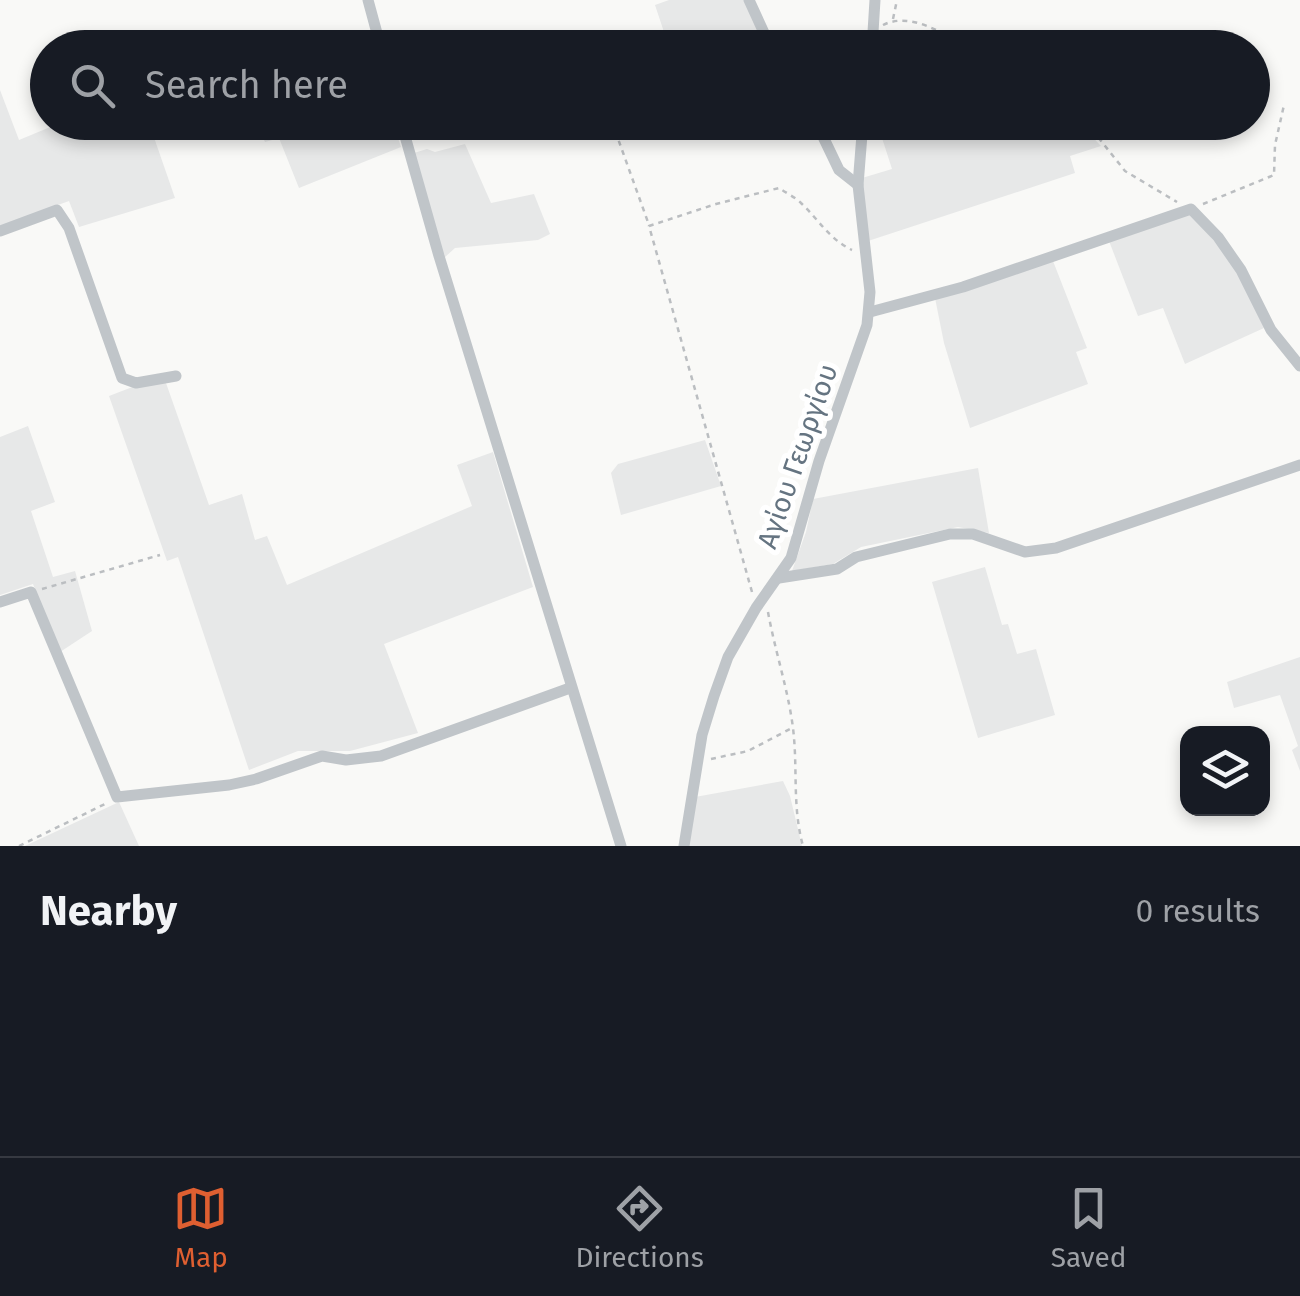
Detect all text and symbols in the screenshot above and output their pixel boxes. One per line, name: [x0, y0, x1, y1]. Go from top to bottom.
search box: [30, 30, 1270, 140]
icon: search: [65, 58, 120, 113]
text: Search here: [145, 62, 348, 108]
street label: Αγίου Γεωργίου: [750, 360, 844, 553]
map controls: [1180, 726, 1270, 816]
button: layers: [1180, 726, 1270, 816]
text: Nearby: [40, 886, 177, 936]
text: 0 results: [1135, 892, 1260, 930]
tab: Map: [173, 1181, 228, 1274]
tab: Directions: [575, 1181, 704, 1274]
tab: Saved: [1051, 1181, 1127, 1274]

